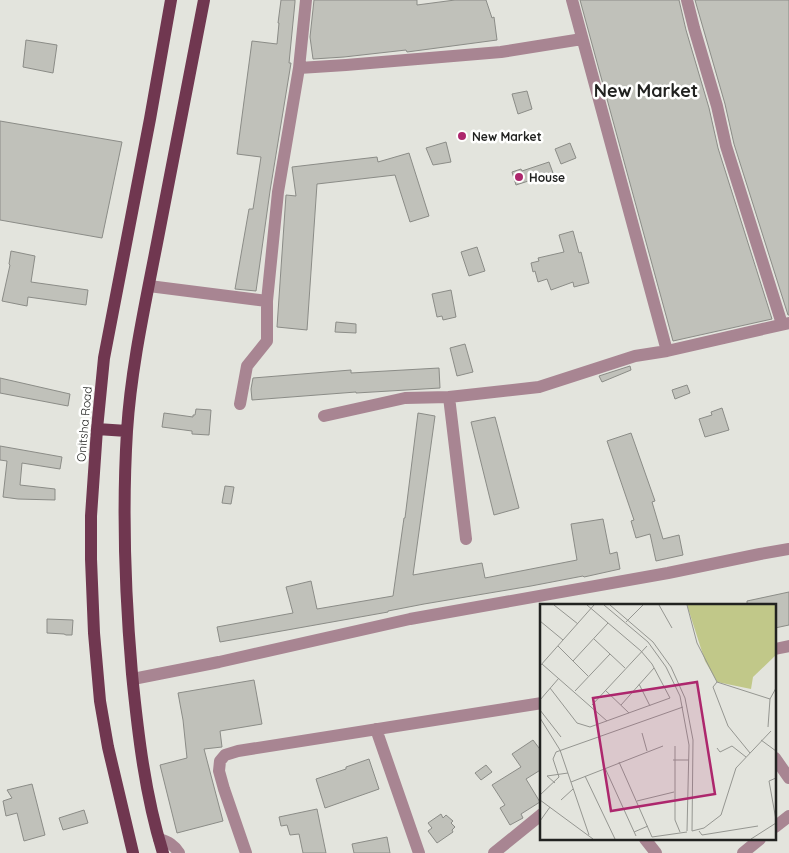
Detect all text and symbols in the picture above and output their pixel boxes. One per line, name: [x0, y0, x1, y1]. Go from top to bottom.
district label: New Market: [594, 79, 698, 102]
place label: New Market: [472, 129, 542, 144]
marker: New Market: [456, 130, 468, 142]
place label: House: [529, 170, 565, 185]
marker: House: [513, 171, 525, 183]
street label: Onitsha Road: [73, 386, 95, 462]
inset map: [540, 604, 776, 840]

